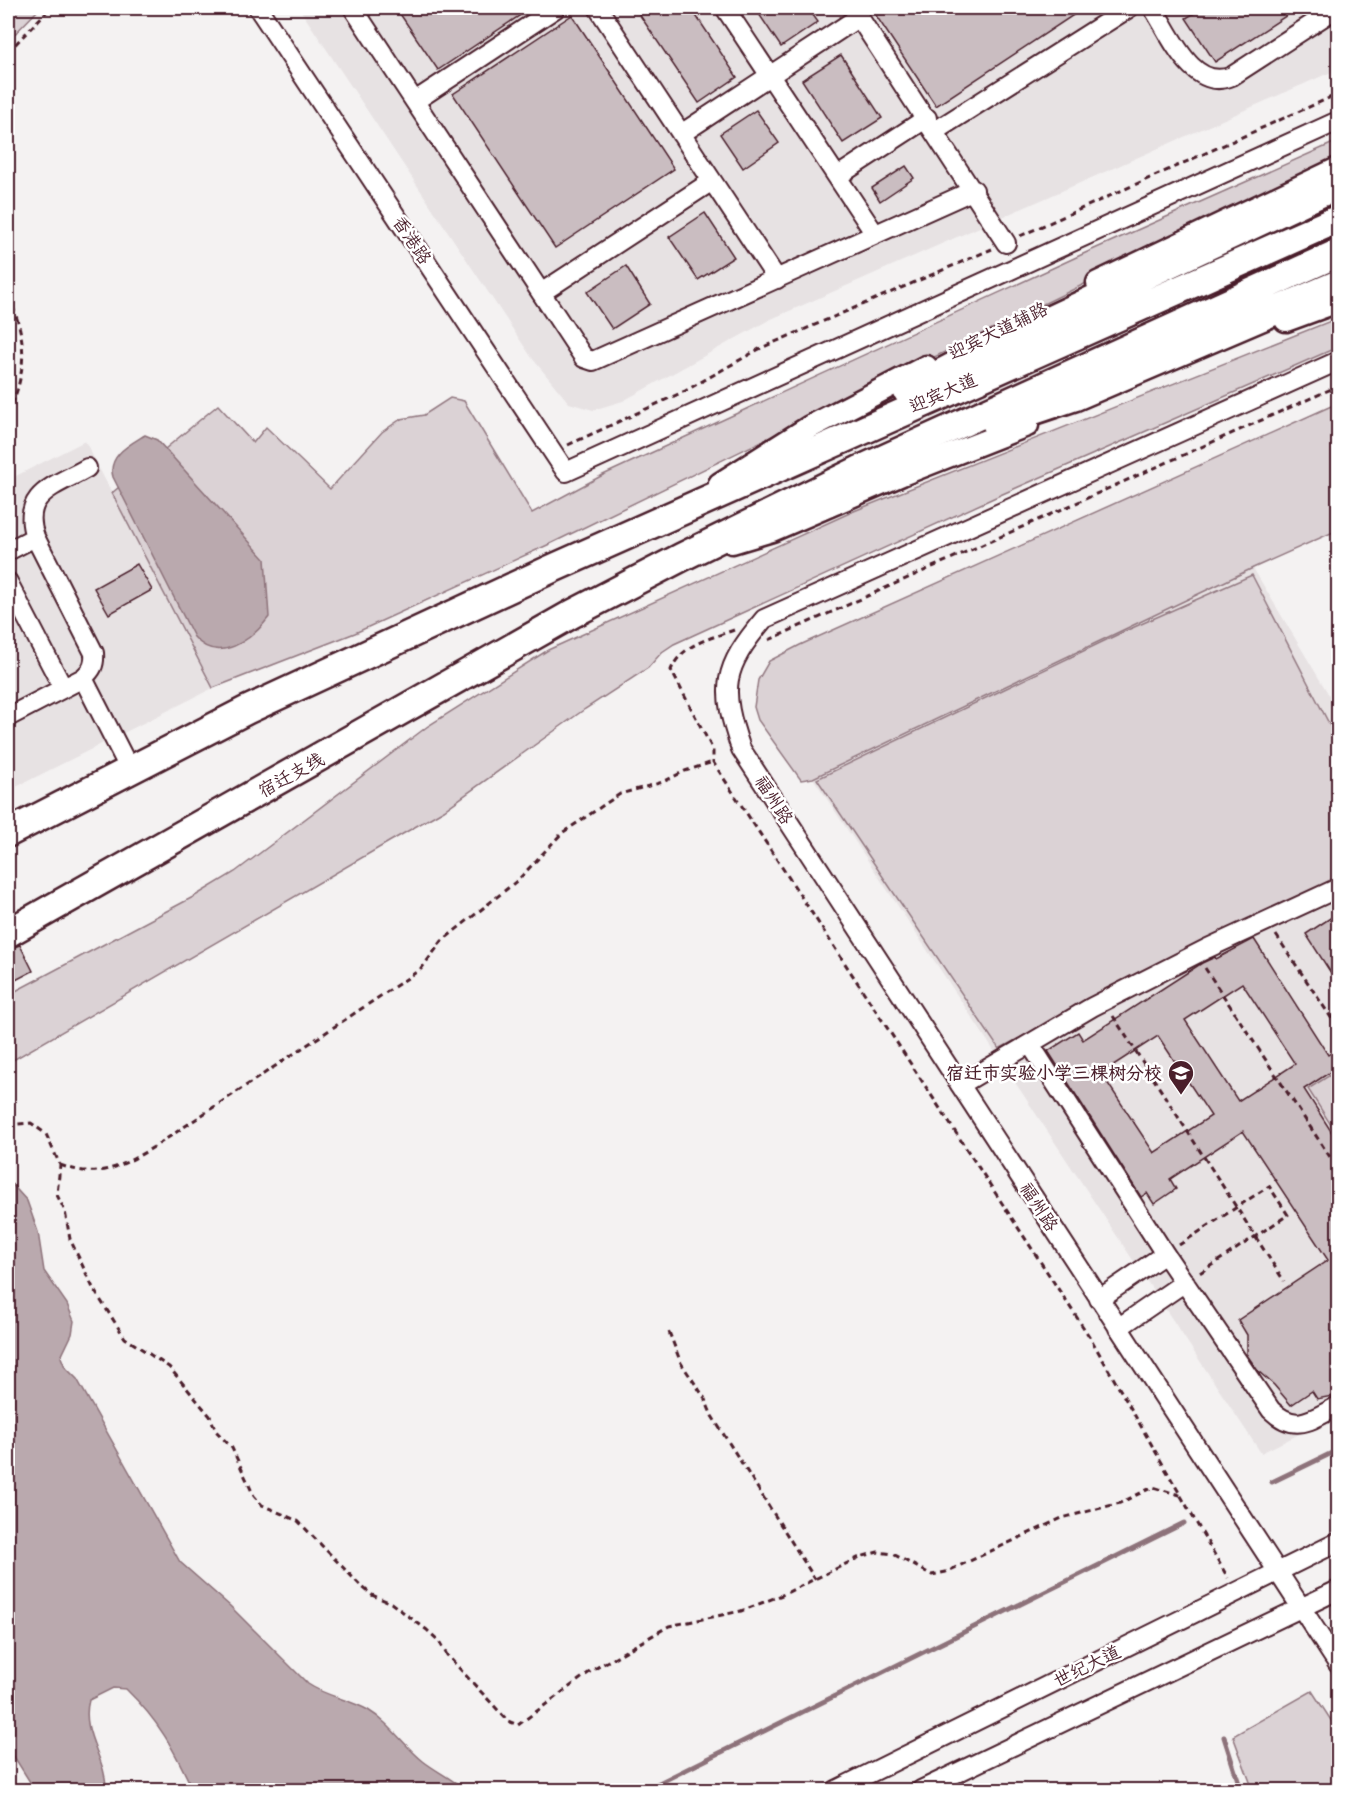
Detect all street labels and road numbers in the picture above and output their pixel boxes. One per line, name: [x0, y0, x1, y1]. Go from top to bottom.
street label: 香港路: [388, 211, 436, 269]
street label: 迎宾大道辅路: [945, 297, 1051, 365]
street label: 迎宾大道: [906, 368, 980, 418]
street label: 宿迁支线: [254, 748, 328, 802]
street label: 福州路: [750, 771, 798, 829]
street label: 福州路: [1015, 1178, 1063, 1236]
street label: 世纪大道: [1050, 1640, 1124, 1692]

